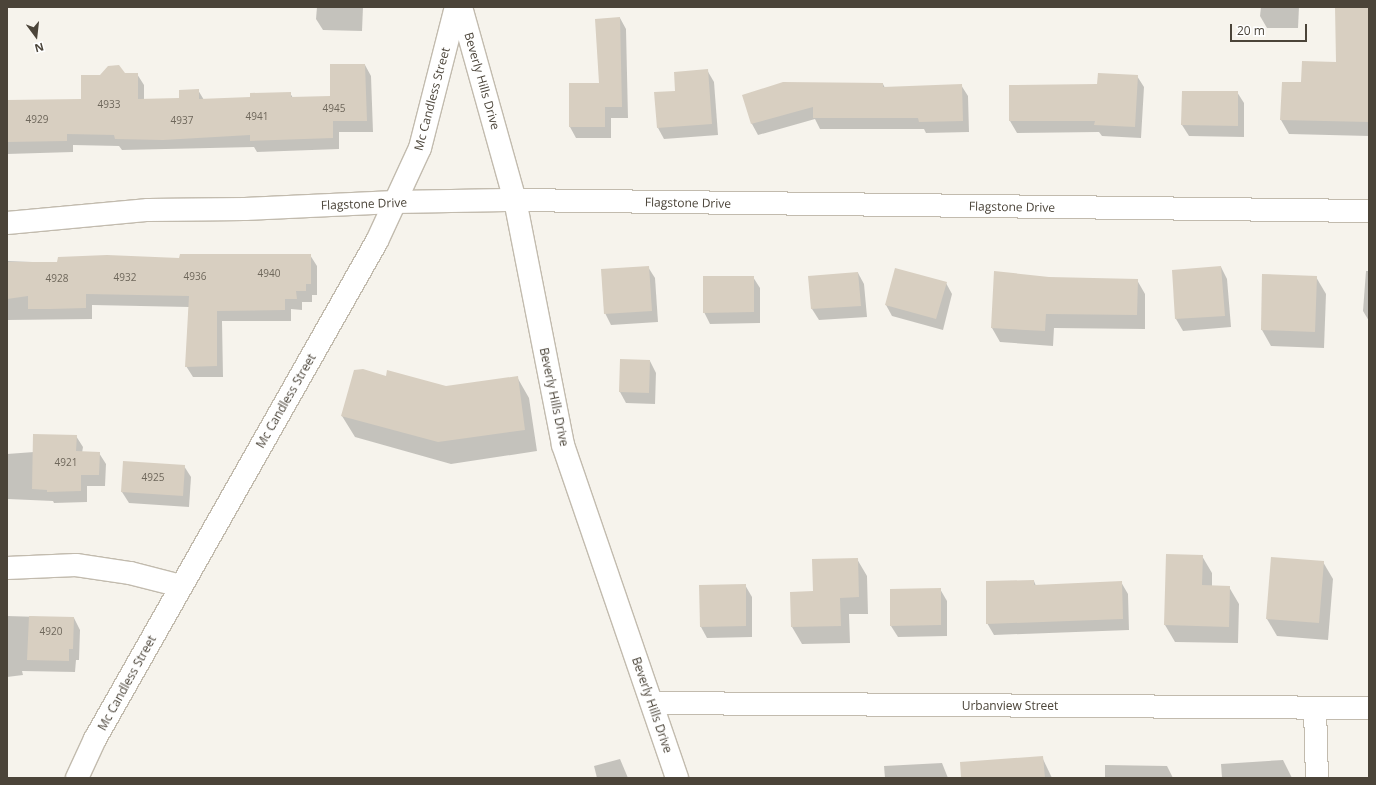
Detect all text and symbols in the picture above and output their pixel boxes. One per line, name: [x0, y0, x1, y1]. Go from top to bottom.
north arrow: [16, 16, 56, 56]
scale bar: [1232, 16, 1309, 42]
text: 20 m: [1237, 22, 1265, 39]
street label: Beverly Hills Drive: [461, 31, 503, 131]
text: N: [33, 40, 46, 56]
street label: Mc Candless Street: [411, 46, 453, 152]
house number: 4933: [98, 99, 120, 111]
house number: 4945: [323, 103, 345, 115]
house number: 4941: [246, 111, 268, 123]
house number: 4929: [26, 114, 48, 126]
house number: 4937: [171, 115, 193, 127]
street label: Flagstone Drive: [321, 195, 407, 213]
street label: Flagstone Drive: [645, 195, 731, 211]
street label: Flagstone Drive: [969, 199, 1055, 215]
house number: 4940: [258, 268, 280, 280]
house number: 4936: [184, 271, 206, 283]
house number: 4932: [114, 272, 136, 284]
house number: 4928: [46, 273, 68, 285]
street label: Beverly Hills Drive: [537, 346, 571, 448]
street label: Mc Candless Street: [253, 351, 319, 451]
house number: 4921: [55, 457, 77, 469]
house number: 4925: [142, 472, 164, 484]
house number: 4920: [40, 626, 62, 638]
street label: Mc Candless Street: [95, 633, 159, 733]
street label: Beverly Hills Drive: [629, 655, 675, 755]
street label: Urbanview Street: [962, 699, 1058, 713]

